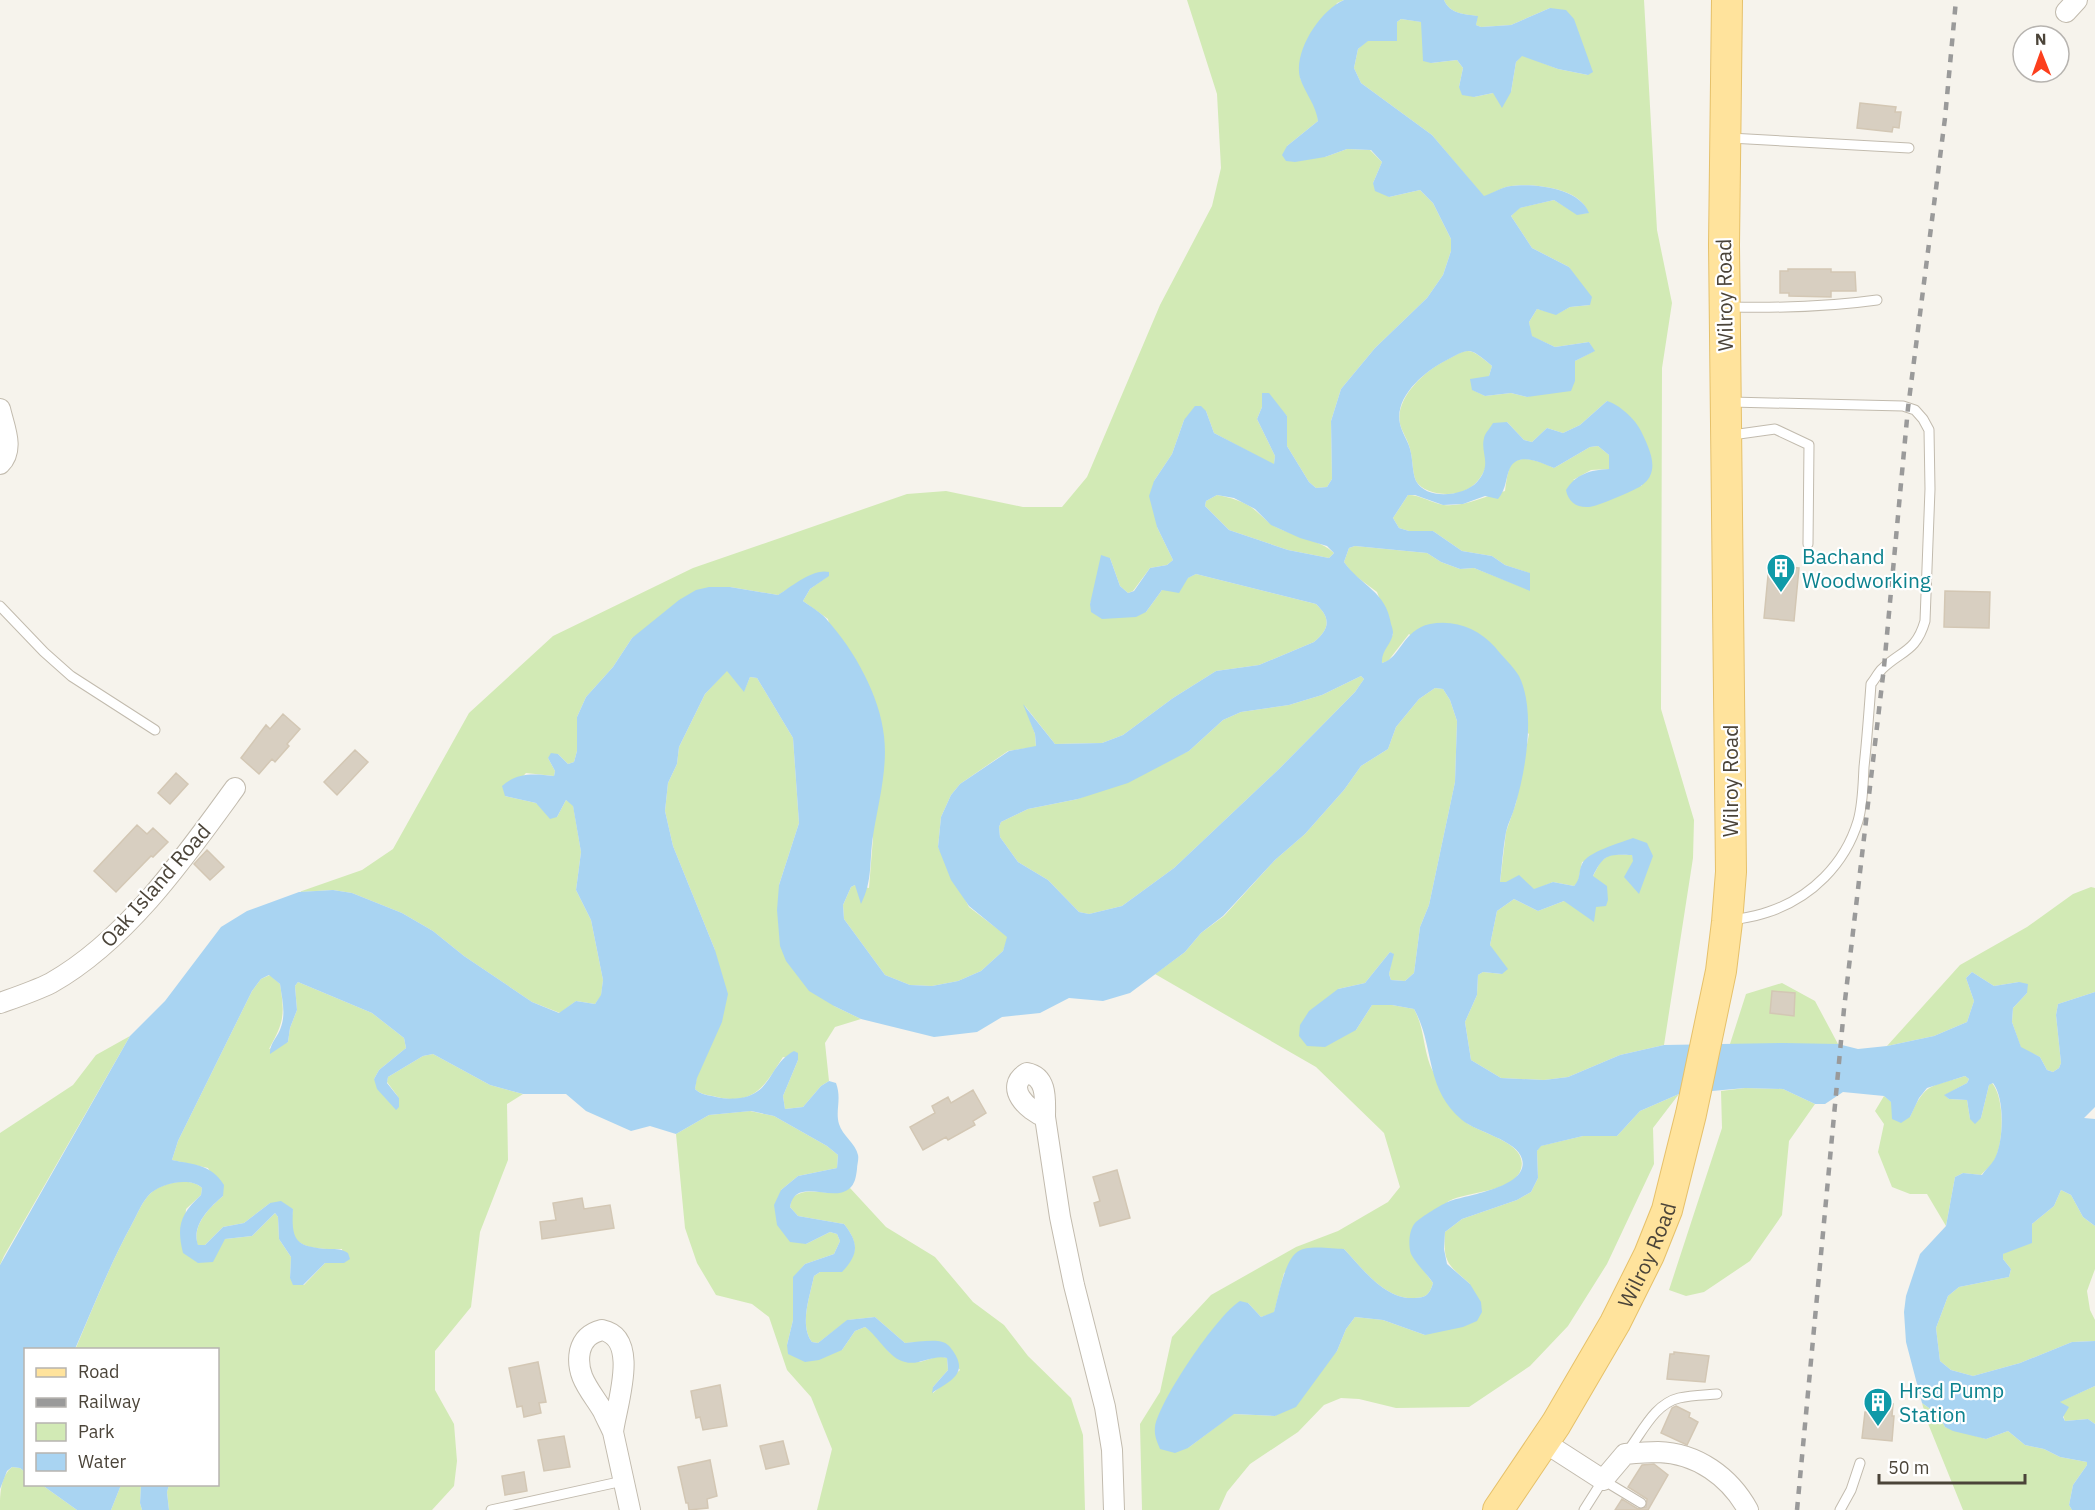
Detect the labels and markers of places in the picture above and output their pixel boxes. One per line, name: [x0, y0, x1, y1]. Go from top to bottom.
place label: Bachand Woodworking: [1802, 542, 1931, 594]
building icon: Bachand Woodworking: [1765, 552, 1797, 594]
place label: Hrsd Pump Station: [1899, 1376, 2004, 1428]
building icon: Hrsd Pump Station: [1862, 1386, 1894, 1428]

